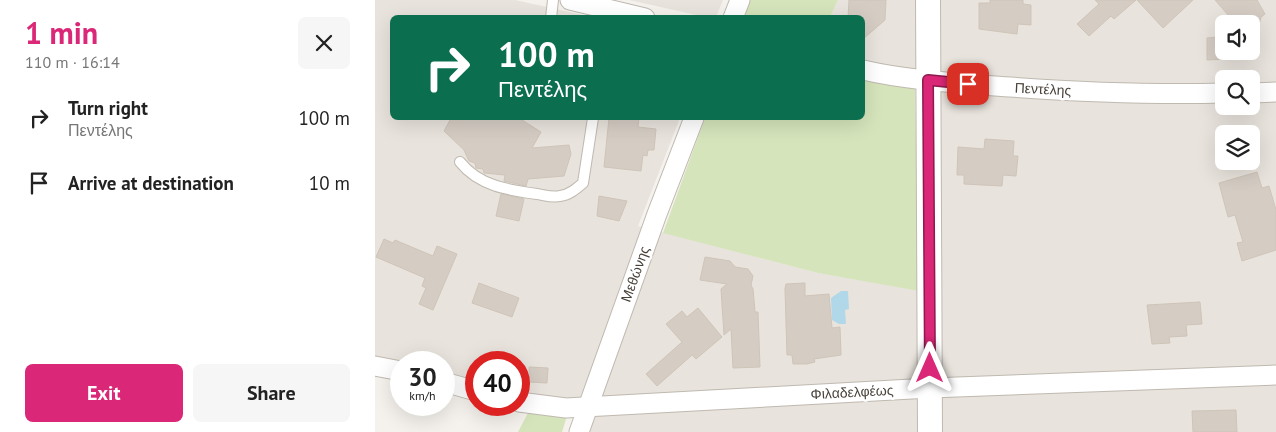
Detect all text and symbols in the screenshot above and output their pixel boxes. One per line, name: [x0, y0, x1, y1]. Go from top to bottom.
text: 1 min: [25, 13, 98, 52]
map controls: [1215, 15, 1260, 170]
button: sound: [1215, 15, 1260, 60]
button: close: [298, 17, 350, 69]
text: 100 m: [498, 31, 595, 77]
icon: right: [415, 35, 480, 100]
text: 110 m · 16:14: [25, 52, 120, 72]
pin: [947, 63, 989, 105]
icon: arrive: [954, 70, 982, 98]
button: search: [1215, 70, 1260, 115]
text: Πεντέλης: [498, 75, 587, 103]
street label: Πεντέλης: [1014, 79, 1072, 99]
text: Turn right: [68, 96, 148, 120]
icon: right: [25, 104, 53, 132]
text: 100 m: [298, 106, 350, 130]
text: Πεντέλης: [68, 120, 133, 140]
button: layers: [1215, 125, 1260, 170]
icon: arrive: [25, 169, 53, 197]
text: Arrive at destination: [68, 171, 234, 195]
text: 10 m: [309, 171, 350, 195]
street label: Μεθώνης: [617, 243, 653, 304]
position arrow: [903, 341, 955, 393]
speed limit sign: 40: [465, 351, 530, 416]
text: 30: [408, 361, 437, 393]
button: Exit: [25, 364, 183, 422]
button: Share: [193, 364, 350, 422]
street label: Φιλαδελφέως: [810, 381, 894, 403]
text: km/h: [409, 388, 436, 403]

